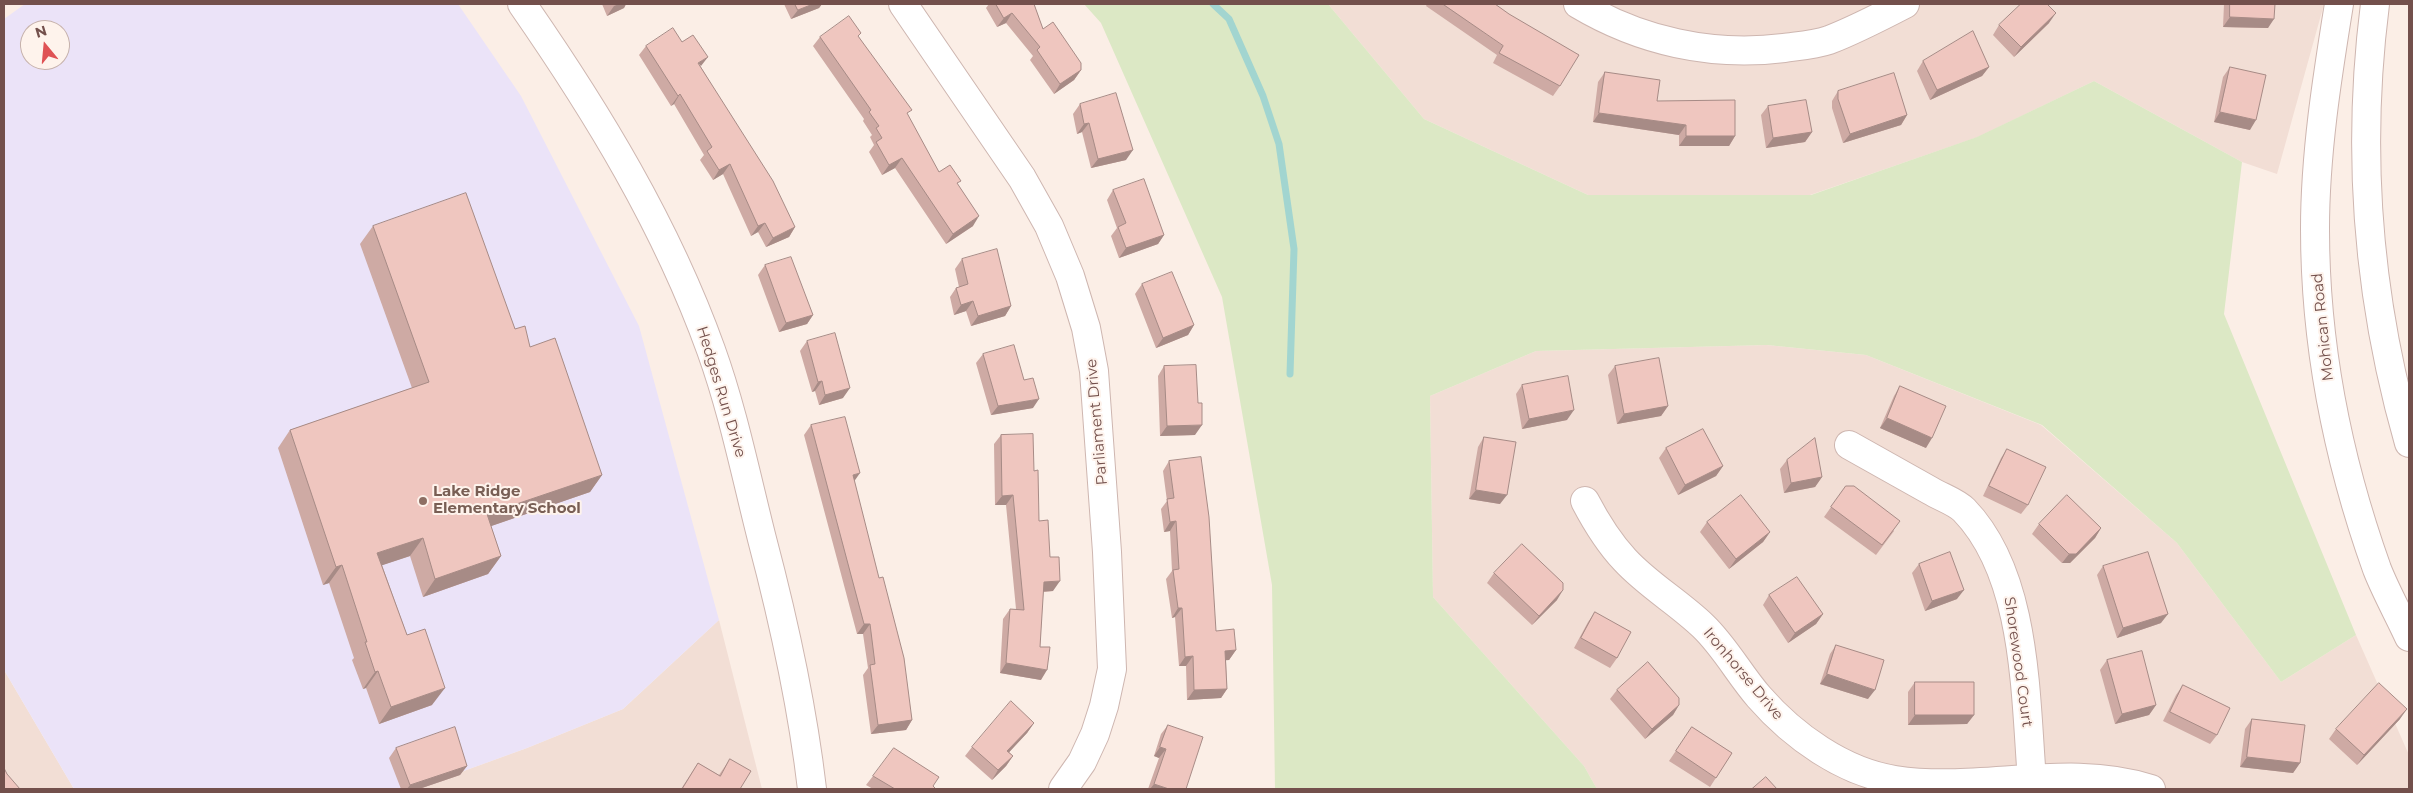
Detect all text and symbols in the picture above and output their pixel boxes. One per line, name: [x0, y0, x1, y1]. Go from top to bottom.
north arrow: [20, 20, 70, 70]
text: N: [33, 21, 49, 42]
street label: Mohican Road: [2308, 272, 2338, 382]
street label: Hedges Run Drive: [692, 324, 750, 460]
street label: Parliament Drive: [1083, 358, 1111, 486]
place label: Lake Ridge Elementary School: [433, 483, 581, 518]
marker: Lake Ridge Elementary School: [417, 495, 429, 507]
street label: Shorewood Court: [2000, 596, 2036, 728]
street label: Ironhorse Drive: [1699, 624, 1787, 724]

